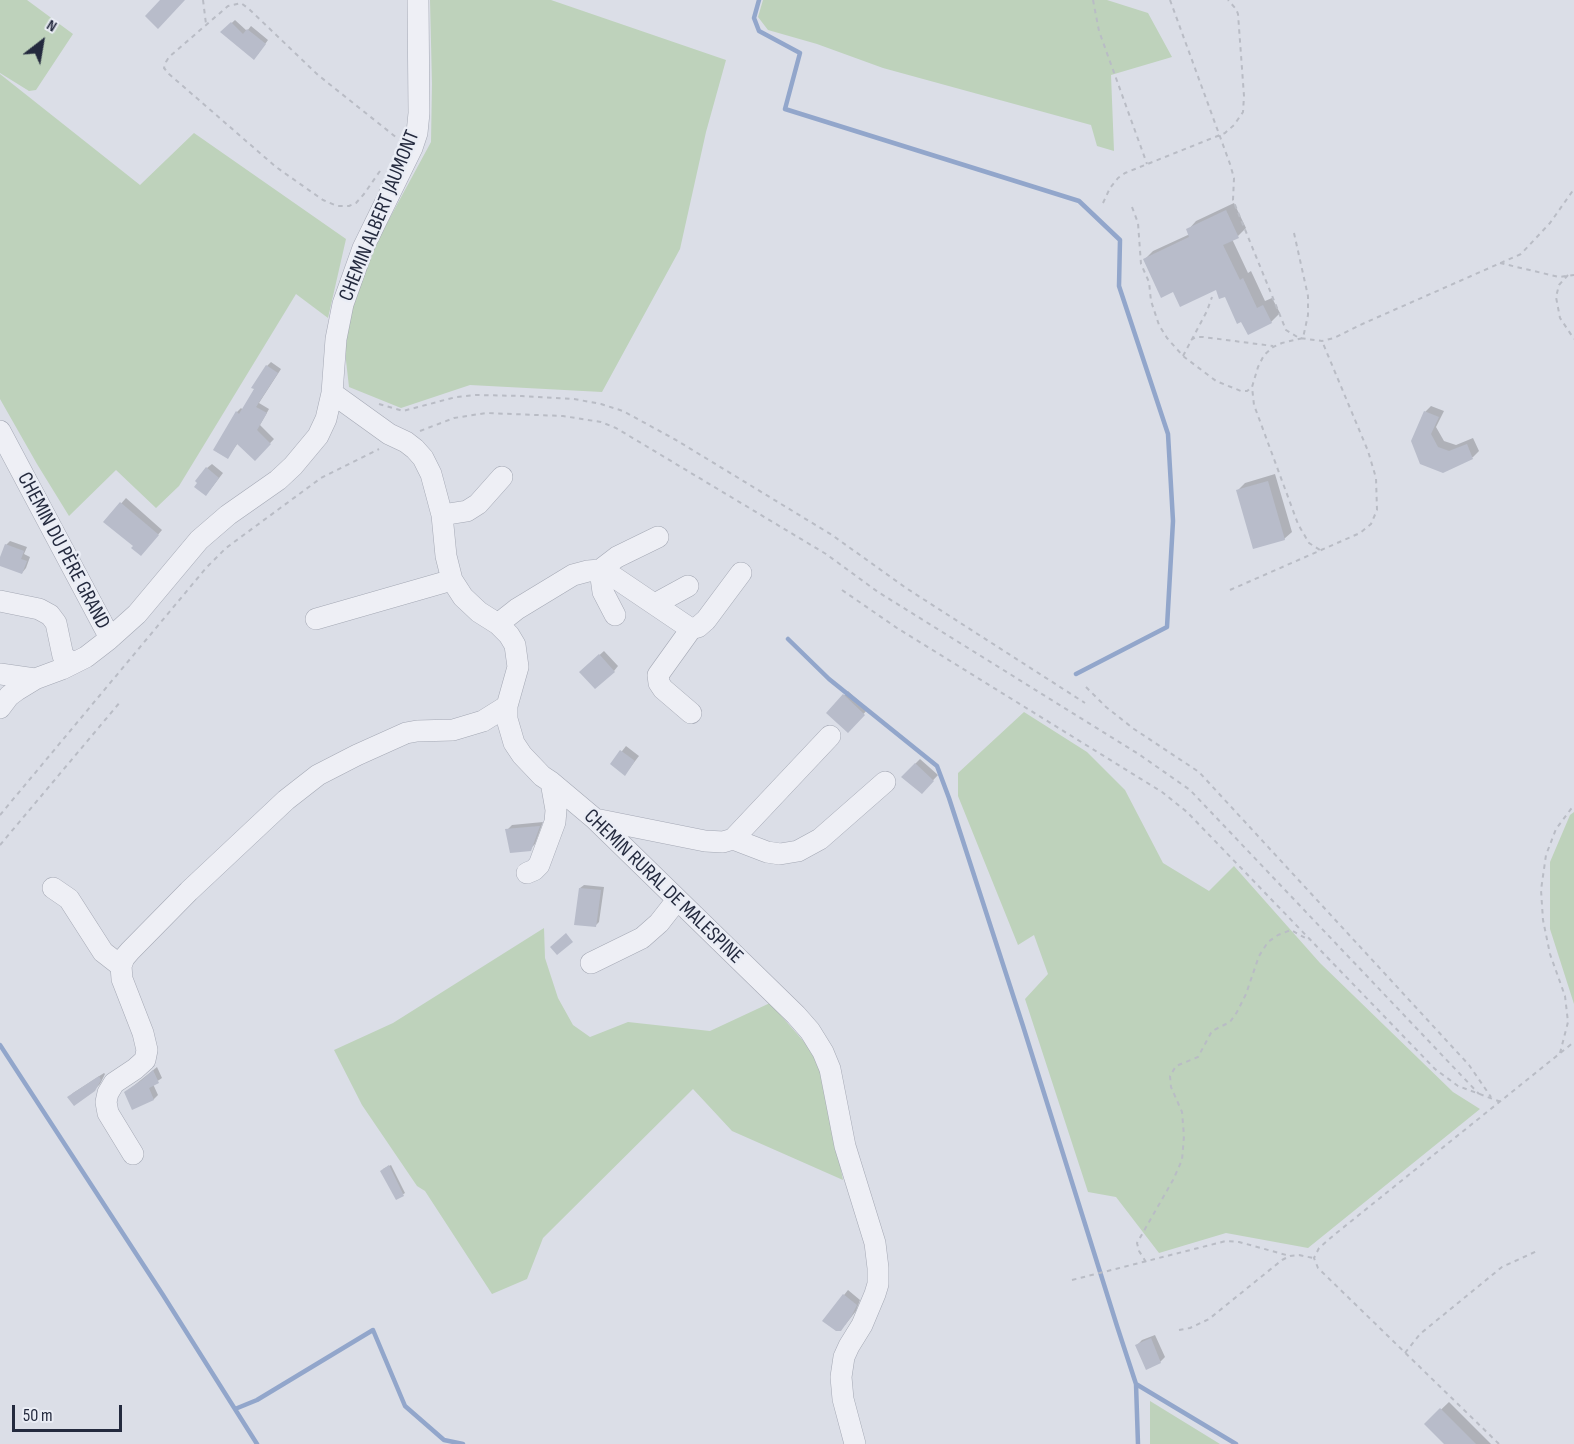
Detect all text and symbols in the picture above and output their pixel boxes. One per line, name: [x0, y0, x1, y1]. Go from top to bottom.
north arrow: [12, 12, 72, 72]
text: N: [43, 16, 60, 36]
street label: CHEMIN ALBERT JAUMONT: [334, 127, 426, 305]
street label: CHEMIN DU PÈRE GRAND: [11, 468, 115, 634]
street label: CHEMIN RURAL DE MALESPINE: [578, 804, 748, 970]
scale bar: [15, 1393, 124, 1431]
text: 50 m: [23, 1405, 53, 1426]

